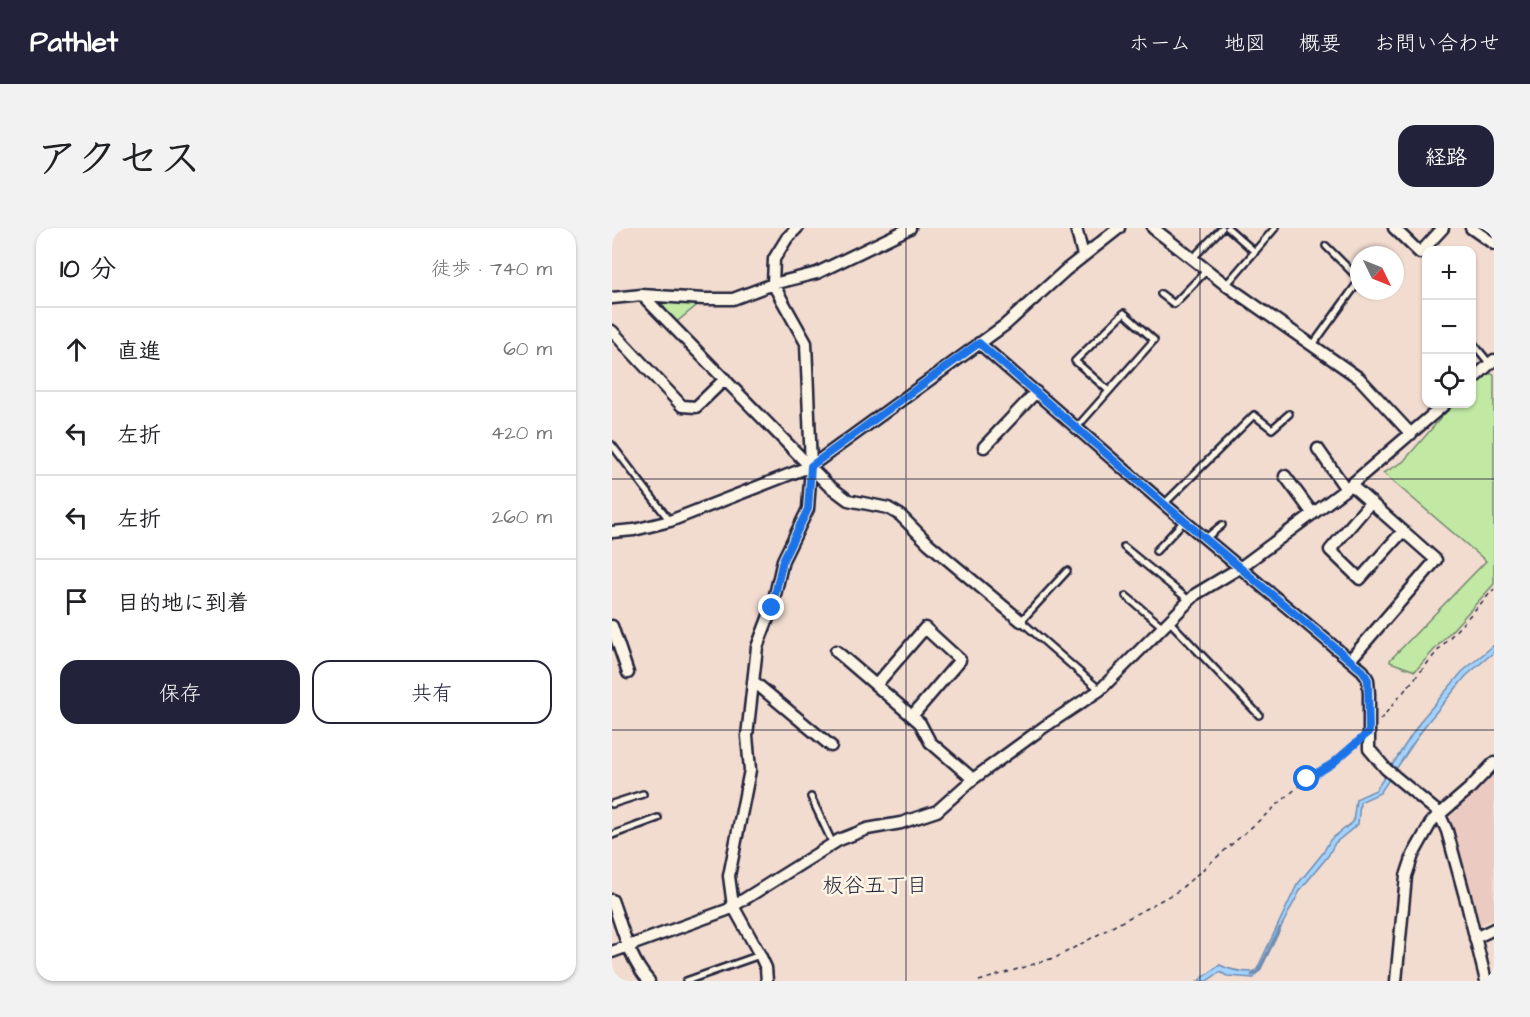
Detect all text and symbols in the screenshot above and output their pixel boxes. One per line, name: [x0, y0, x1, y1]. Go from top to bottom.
text: Pathlet: [30, 23, 118, 62]
text: ホーム: [1129, 29, 1191, 58]
text: 地図: [1224, 29, 1266, 58]
text: 概要: [1299, 29, 1341, 58]
text: お問い合わせ: [1374, 29, 1500, 58]
button: 経路: [1398, 125, 1494, 187]
text: アクセス: [36, 131, 201, 189]
north arrow: [1350, 246, 1404, 300]
map controls: [1422, 246, 1476, 408]
button: +: [1422, 246, 1476, 300]
text: 10 分: [60, 251, 116, 287]
text: 徒歩 · 740 m: [431, 255, 552, 283]
button: −: [1422, 300, 1476, 354]
icon: ahead: [60, 333, 93, 366]
text: 60 m: [503, 335, 552, 363]
text: 直進: [117, 336, 161, 367]
button: locate: [1422, 354, 1476, 408]
icon: left: [60, 417, 93, 450]
text: 420 m: [491, 419, 552, 447]
text: 左折: [117, 420, 161, 451]
icon: left: [60, 501, 93, 534]
text: 260 m: [492, 503, 552, 531]
text: 左折: [117, 504, 161, 535]
icon: arrive: [60, 585, 93, 618]
text: 目的地に到着: [117, 588, 249, 619]
route end: [758, 594, 784, 620]
button: 保存: [60, 660, 300, 724]
button: 共有: [312, 660, 552, 724]
route start: [1293, 765, 1319, 791]
district label: 板谷五丁目: [823, 871, 928, 900]

